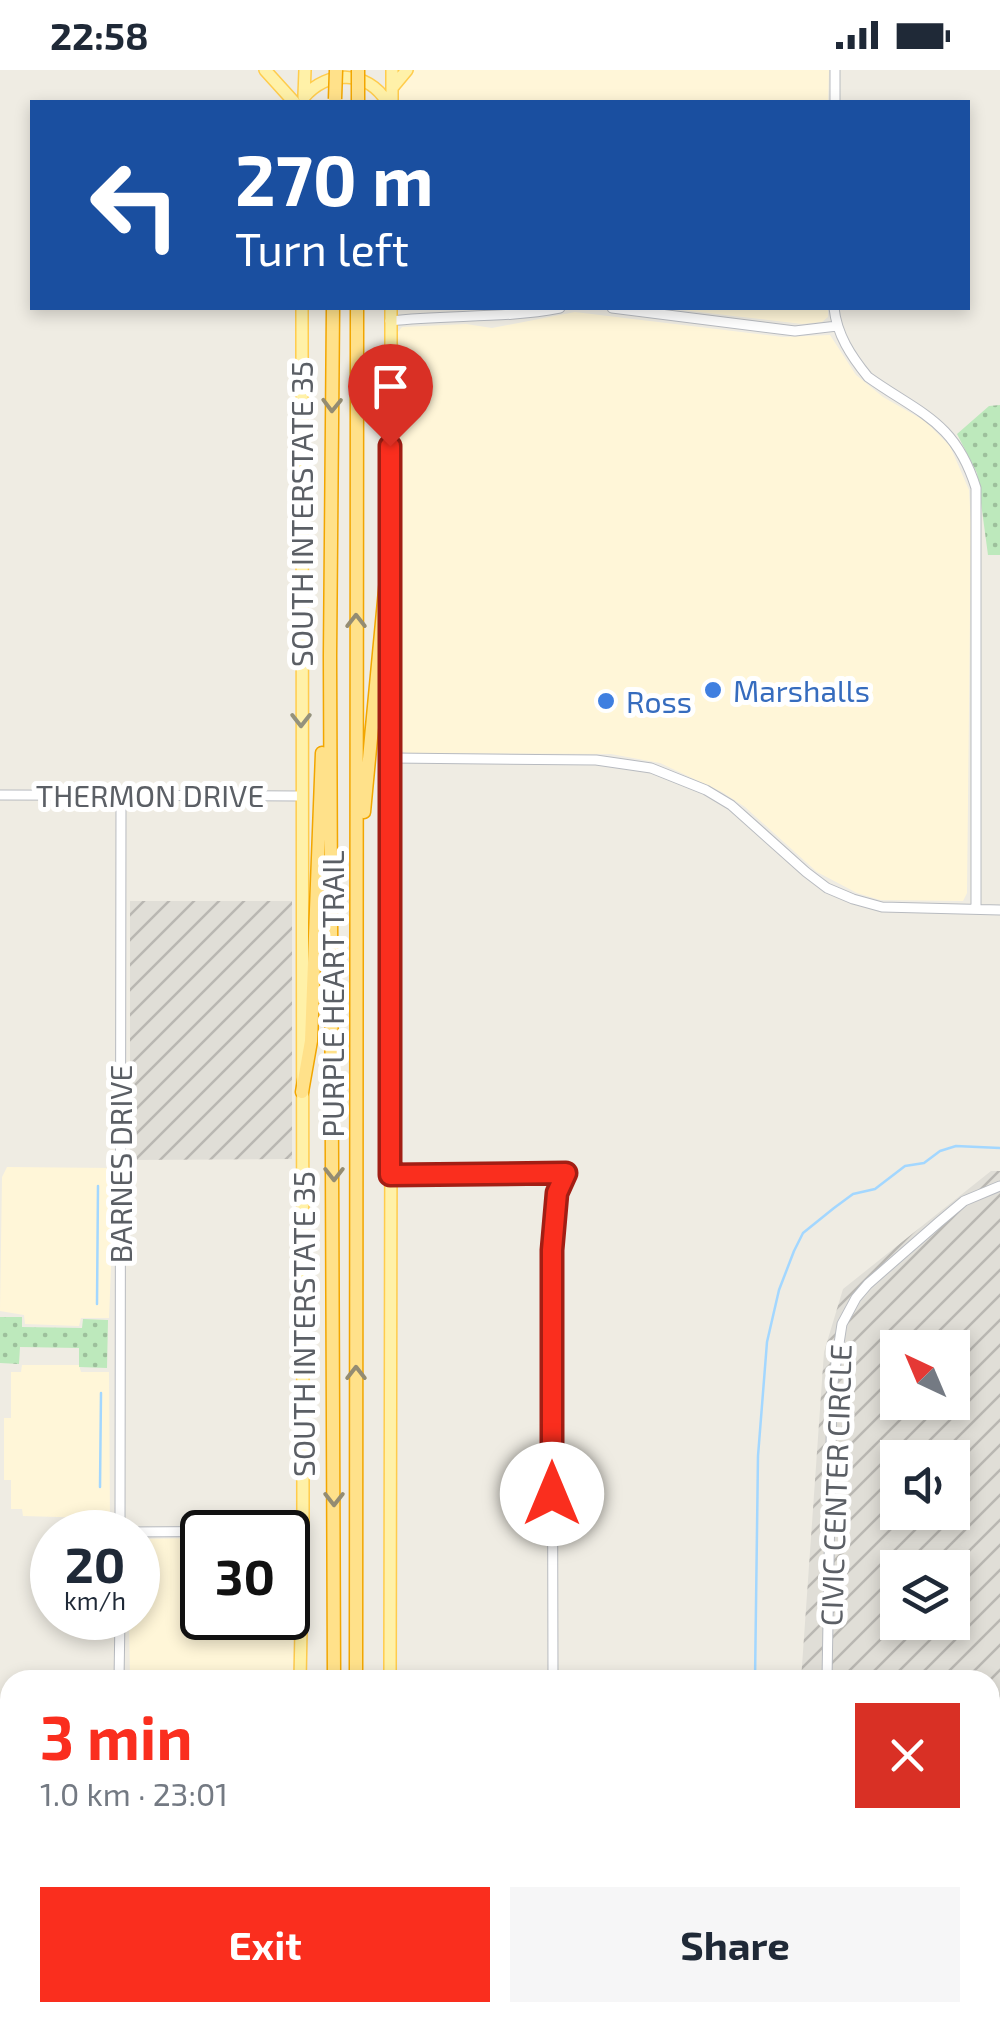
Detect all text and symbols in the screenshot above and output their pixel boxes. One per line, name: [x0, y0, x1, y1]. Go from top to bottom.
text: 22:58: [50, 12, 149, 58]
text: 270 m: [235, 136, 434, 220]
icon: left: [70, 140, 200, 270]
text: Turn left: [235, 221, 409, 275]
pin: [348, 344, 433, 447]
icon: arrive: [363, 359, 418, 414]
street label: SOUTH INTERSTATE 35: [283, 361, 319, 667]
one-way arrow: [321, 398, 343, 413]
one-way arrow: [345, 613, 367, 628]
place label: Marshalls: [733, 672, 870, 708]
marker: Marshalls: [702, 679, 724, 701]
place label: Ross: [626, 683, 692, 719]
marker: Ross: [595, 690, 617, 712]
one-way arrow: [290, 712, 312, 728]
street label: THERMON DRIVE: [36, 777, 264, 813]
street label: PURPLE HEART TRAIL: [314, 850, 350, 1138]
street label: BARNES DRIVE: [102, 1065, 138, 1263]
one-way arrow: [323, 1166, 344, 1182]
street label: SOUTH INTERSTATE 35: [285, 1171, 321, 1477]
north arrow: [880, 1330, 970, 1420]
map controls: [880, 1330, 970, 1640]
street label: CIVIC CENTER CIRCLE: [812, 1343, 858, 1627]
one-way arrow: [345, 1364, 367, 1380]
button: sound: [880, 1440, 970, 1530]
position arrow: [500, 1442, 604, 1546]
one-way arrow: [323, 1492, 345, 1507]
speed limit sign: 30: [180, 1510, 310, 1640]
text: 20: [65, 1533, 125, 1593]
button: layers: [880, 1550, 970, 1640]
text: km/h: [64, 1585, 126, 1615]
text: 3 min: [40, 1700, 192, 1772]
button: close: [855, 1703, 960, 1808]
text: 1.0 km · 23:01: [40, 1774, 228, 1812]
button: Exit: [40, 1887, 490, 2002]
button: Share: [510, 1887, 960, 2002]

